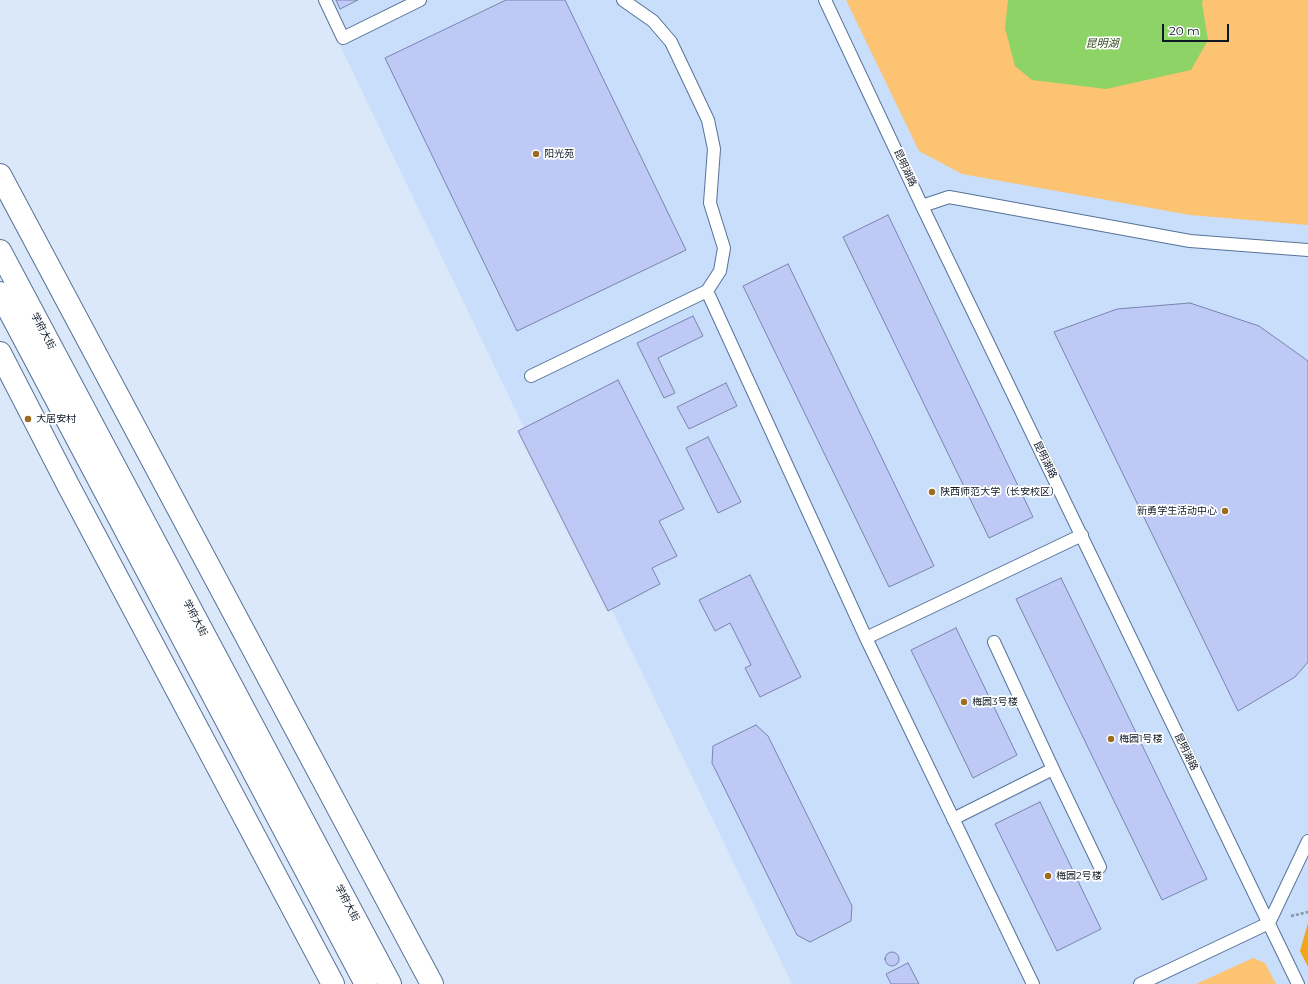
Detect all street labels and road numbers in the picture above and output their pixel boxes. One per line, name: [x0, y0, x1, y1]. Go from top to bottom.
street label: 昆明湖路: [891, 147, 919, 189]
street label: 学府大街: [28, 311, 58, 351]
street label: 昆明湖路: [1031, 439, 1059, 481]
street label: 学府大街: [180, 598, 210, 638]
street label: 昆明湖路: [1172, 731, 1200, 773]
street label: 学府大街: [332, 883, 362, 923]

